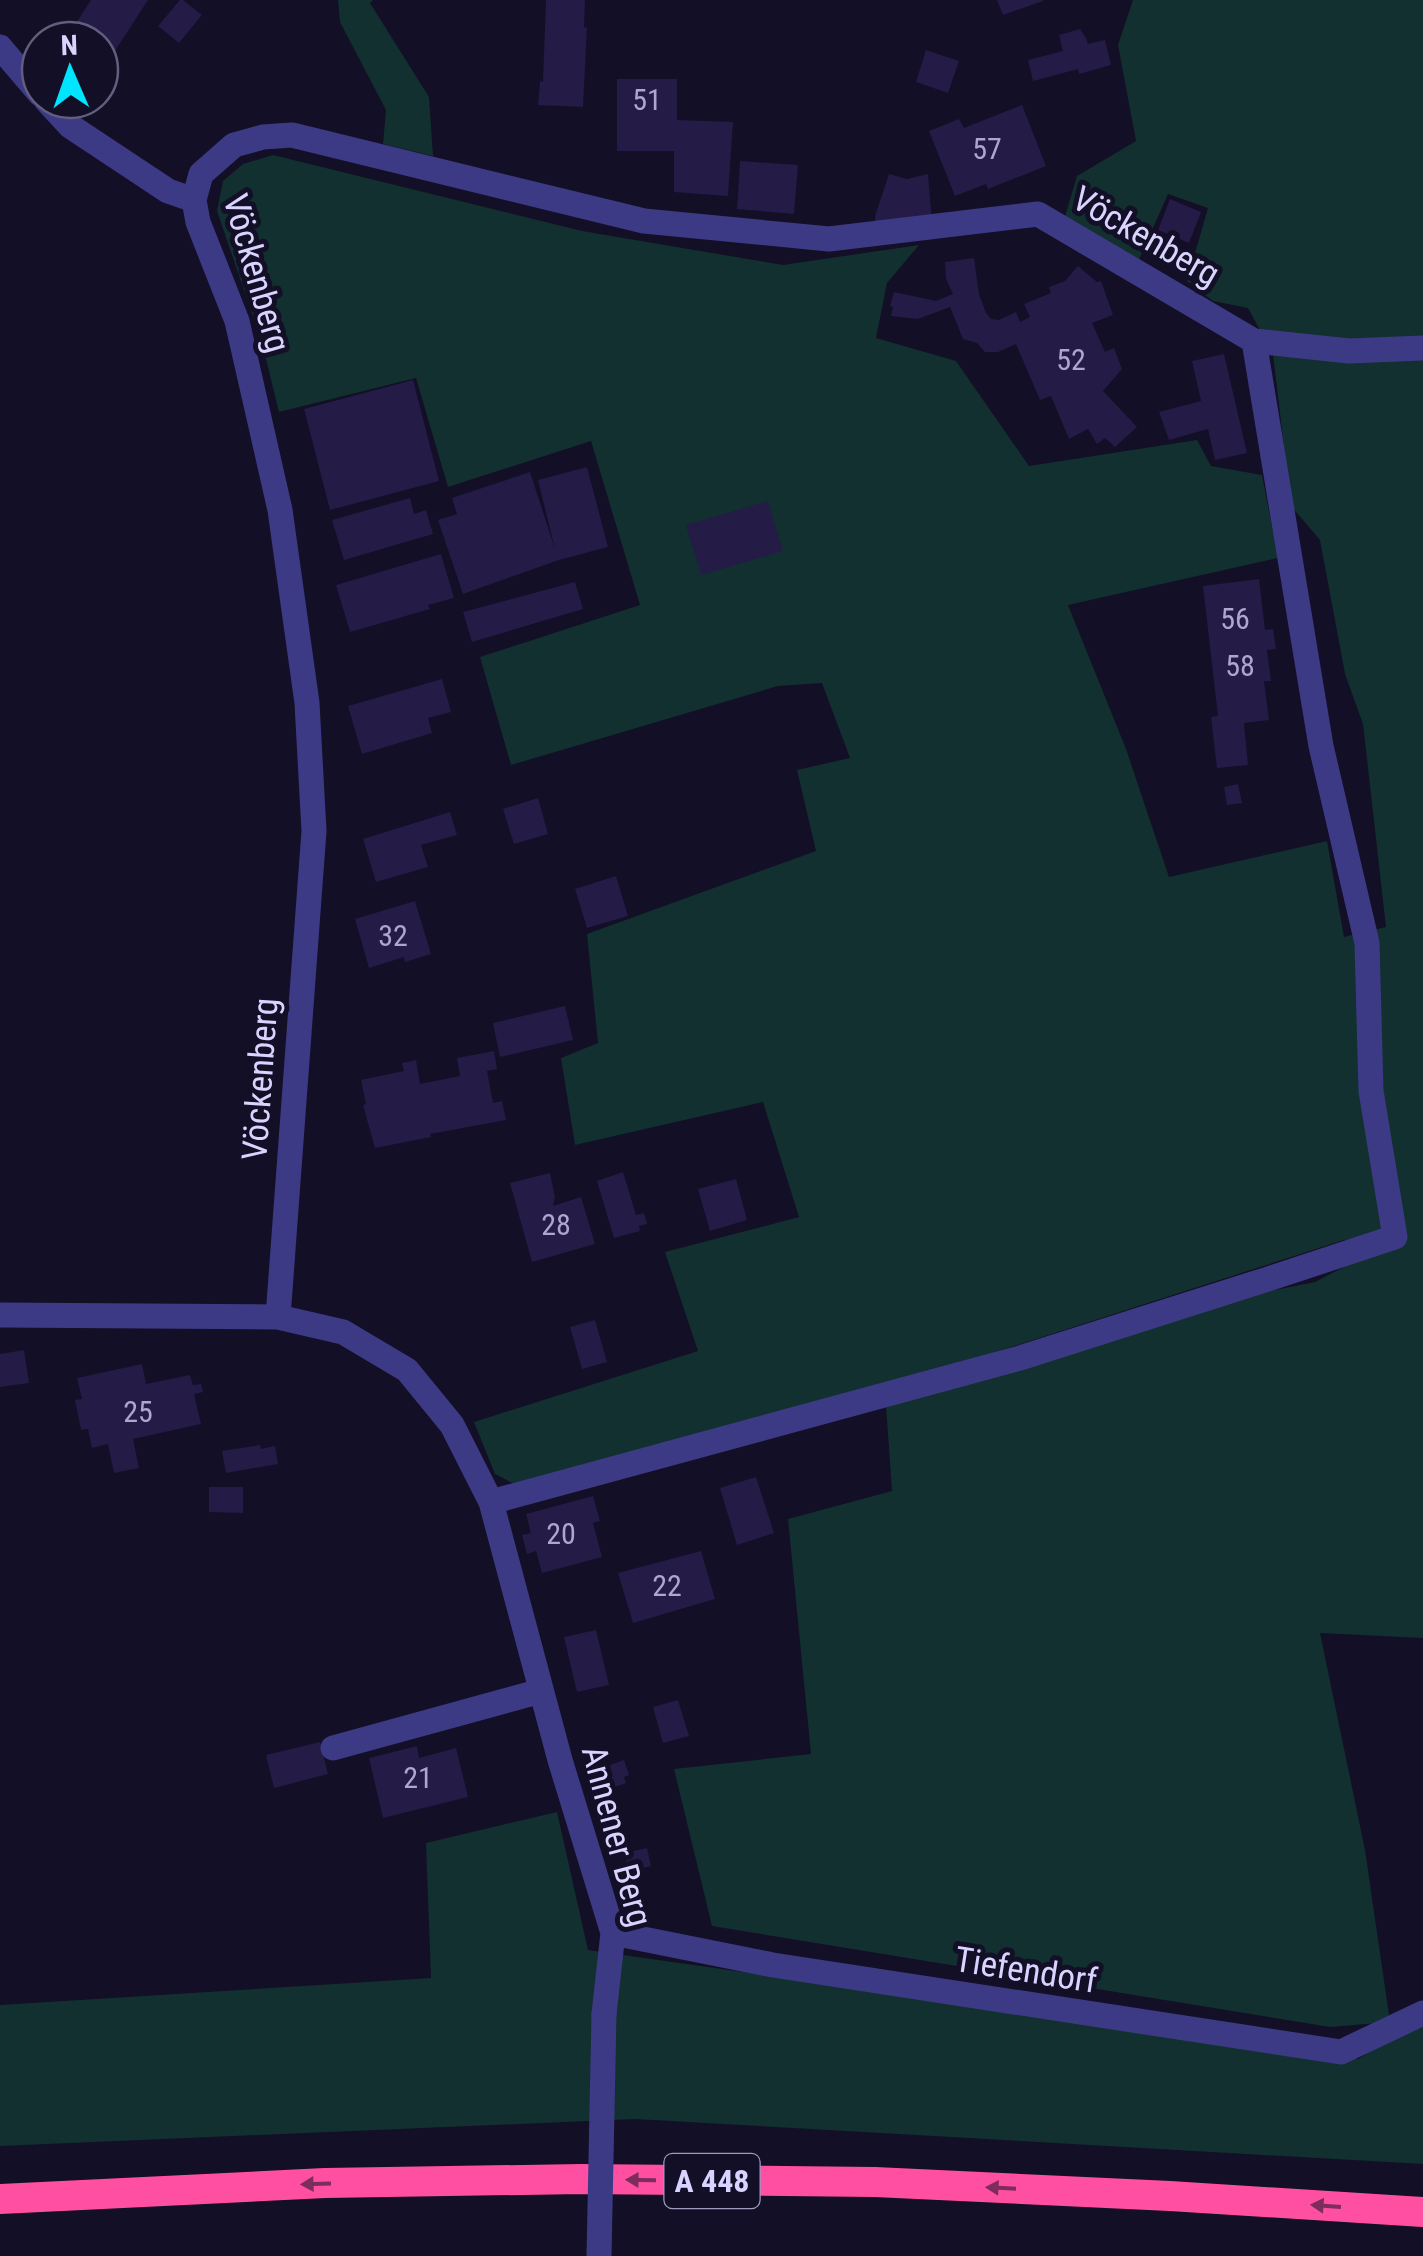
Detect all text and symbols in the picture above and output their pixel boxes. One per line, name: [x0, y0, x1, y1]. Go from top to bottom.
north arrow: [20, 20, 120, 120]
text: N: [60, 29, 78, 62]
house number: 51: [632, 82, 662, 117]
house number: 57: [972, 131, 1002, 166]
street label: Vöckenberg: [1065, 178, 1226, 295]
street label: Vöckenberg: [214, 189, 299, 357]
house number: 52: [1056, 342, 1086, 377]
house number: 56: [1220, 601, 1250, 636]
house number: 58: [1225, 648, 1255, 683]
house number: 32: [378, 918, 408, 953]
street label: Vöckenberg: [234, 996, 287, 1162]
house number: 28: [541, 1207, 571, 1242]
house number: 25: [123, 1394, 153, 1429]
house number: 20: [546, 1516, 576, 1551]
house number: 22: [652, 1568, 682, 1603]
street label: Annener Berg: [573, 1741, 660, 1931]
house number: 21: [403, 1760, 433, 1795]
street label: Tiefendorf: [952, 1939, 1100, 2002]
road number: A 448: [664, 2154, 760, 2208]
one-way arrow: [625, 2172, 657, 2188]
one-way arrow: [300, 2176, 332, 2192]
one-way arrow: [985, 2180, 1017, 2196]
one-way arrow: [1309, 2198, 1341, 2214]

